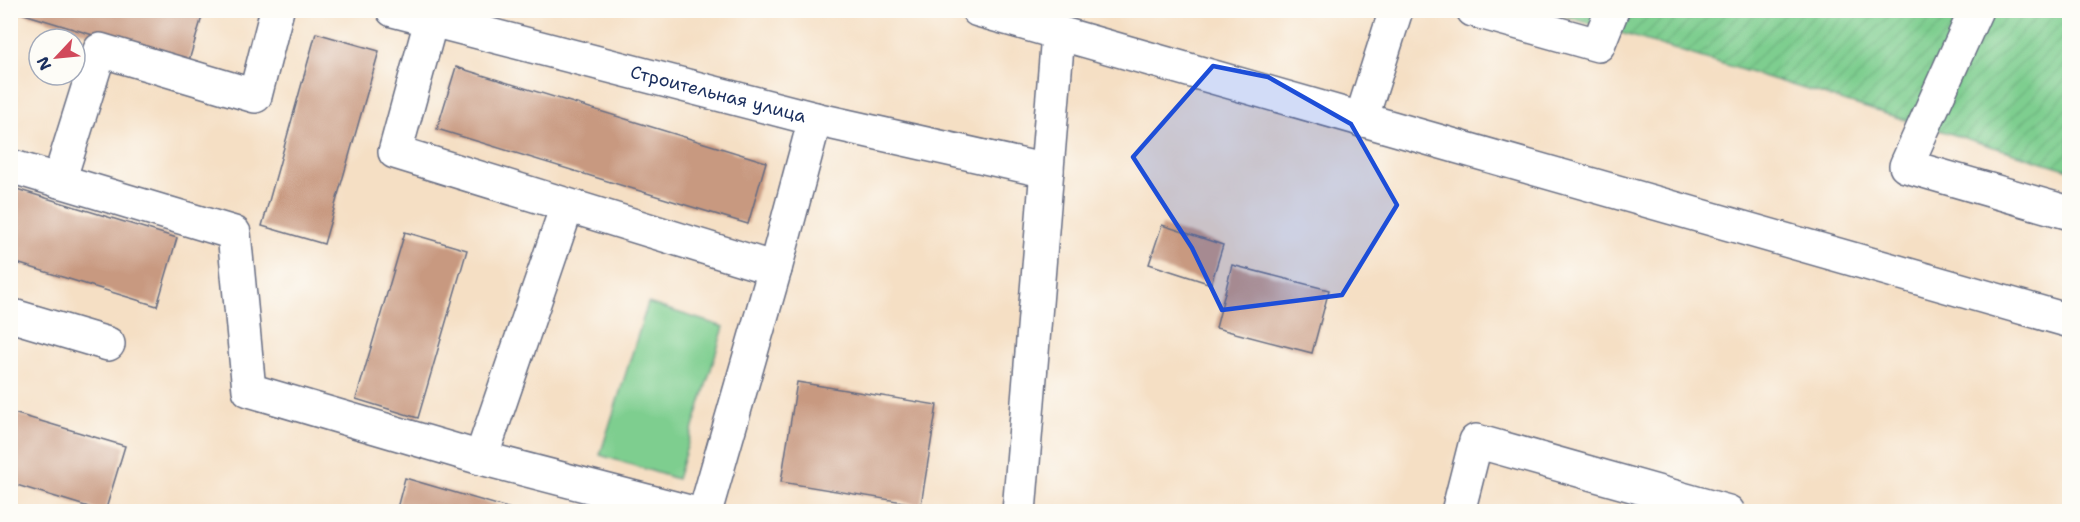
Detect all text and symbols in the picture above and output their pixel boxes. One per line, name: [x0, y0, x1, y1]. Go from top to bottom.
north arrow: [27, 27, 87, 87]
text: N: [32, 53, 56, 74]
street label: Строительная улица: [628, 60, 809, 128]

